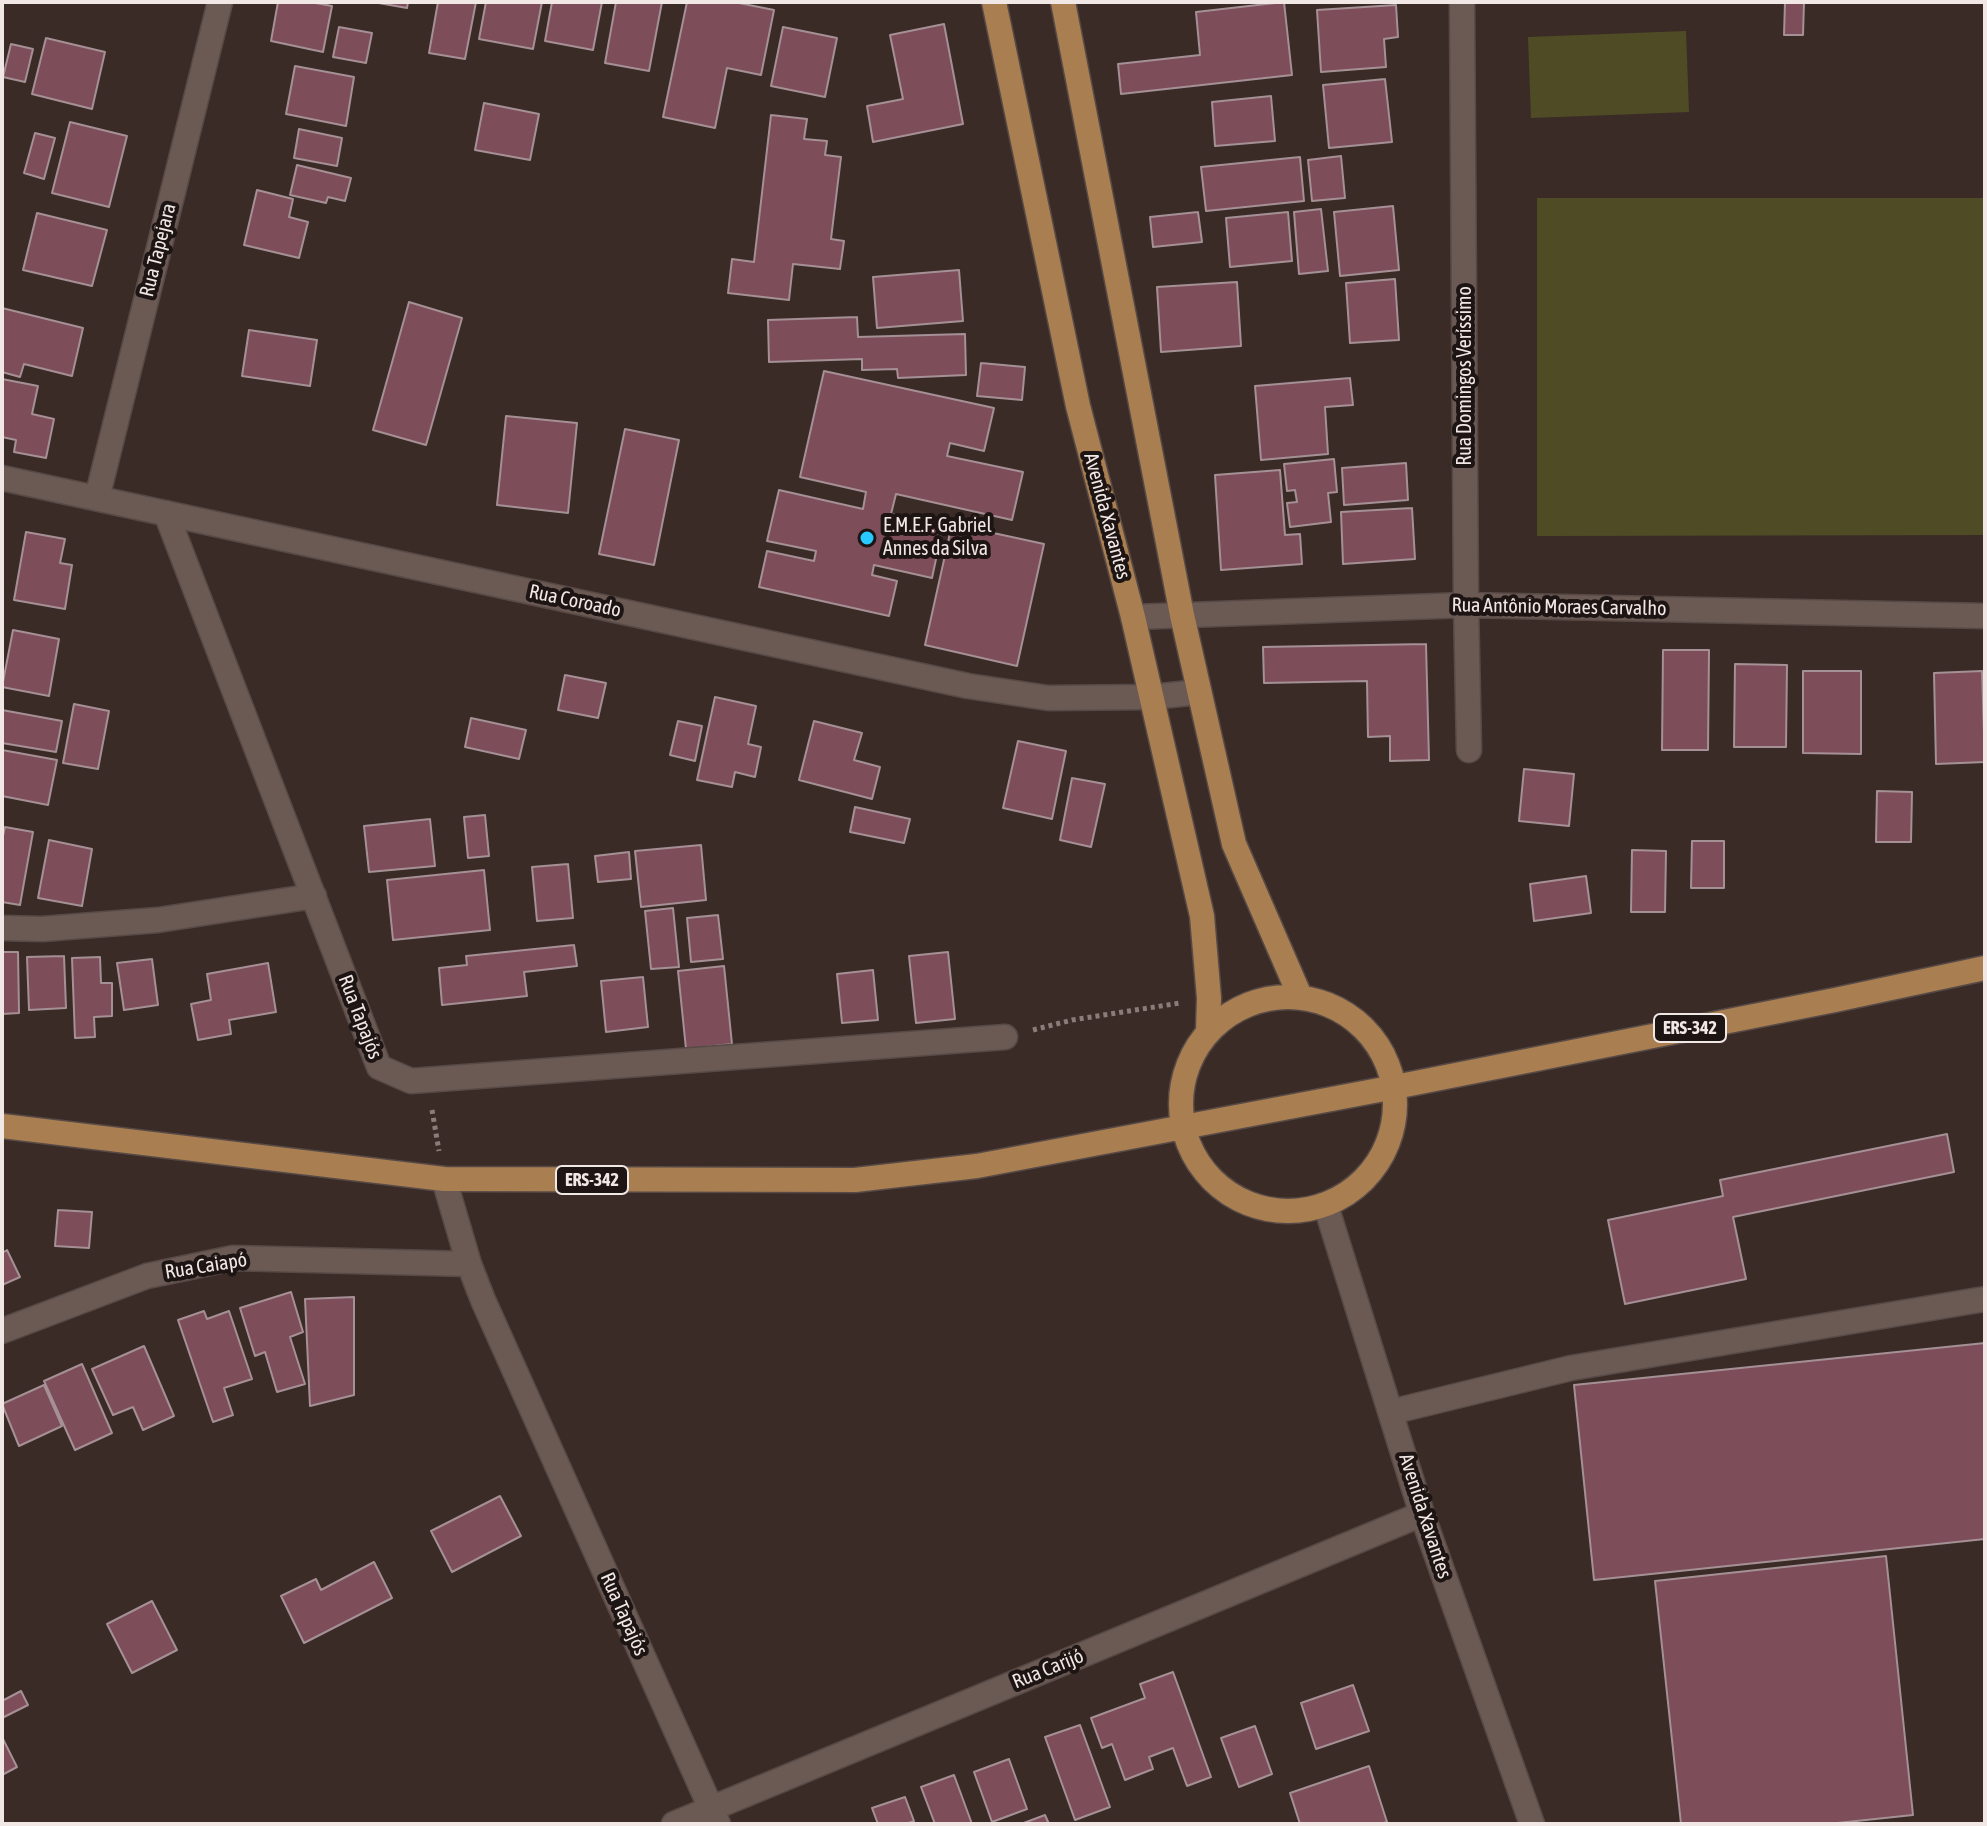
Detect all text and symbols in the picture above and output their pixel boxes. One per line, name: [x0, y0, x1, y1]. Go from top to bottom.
street label: Rua Tapejara: [135, 201, 181, 299]
street label: Rua Domingos Veríssimo: [1453, 286, 1477, 466]
street label: Avenida Xavantes: [1079, 450, 1135, 582]
place label: E.M.E.F. Gabriel Annes da Silva: [883, 514, 992, 561]
marker: E.M.E.F. Gabriel Annes da Silva: [858, 529, 876, 547]
street label: Rua Coroado: [527, 580, 623, 622]
street label: Rua Antônio Moraes Carvalho: [1451, 593, 1667, 621]
street label: Rua Tapajós: [333, 972, 387, 1062]
road number: ERS-342: [1654, 1014, 1726, 1042]
road number: ERS-342: [556, 1166, 628, 1194]
street label: Rua Caiapó: [163, 1248, 249, 1284]
street label: Avenida Xavantes: [1394, 1451, 1456, 1581]
street label: Rua Tapajós: [595, 1569, 653, 1659]
street label: Rua Carijó: [1009, 1644, 1087, 1694]

